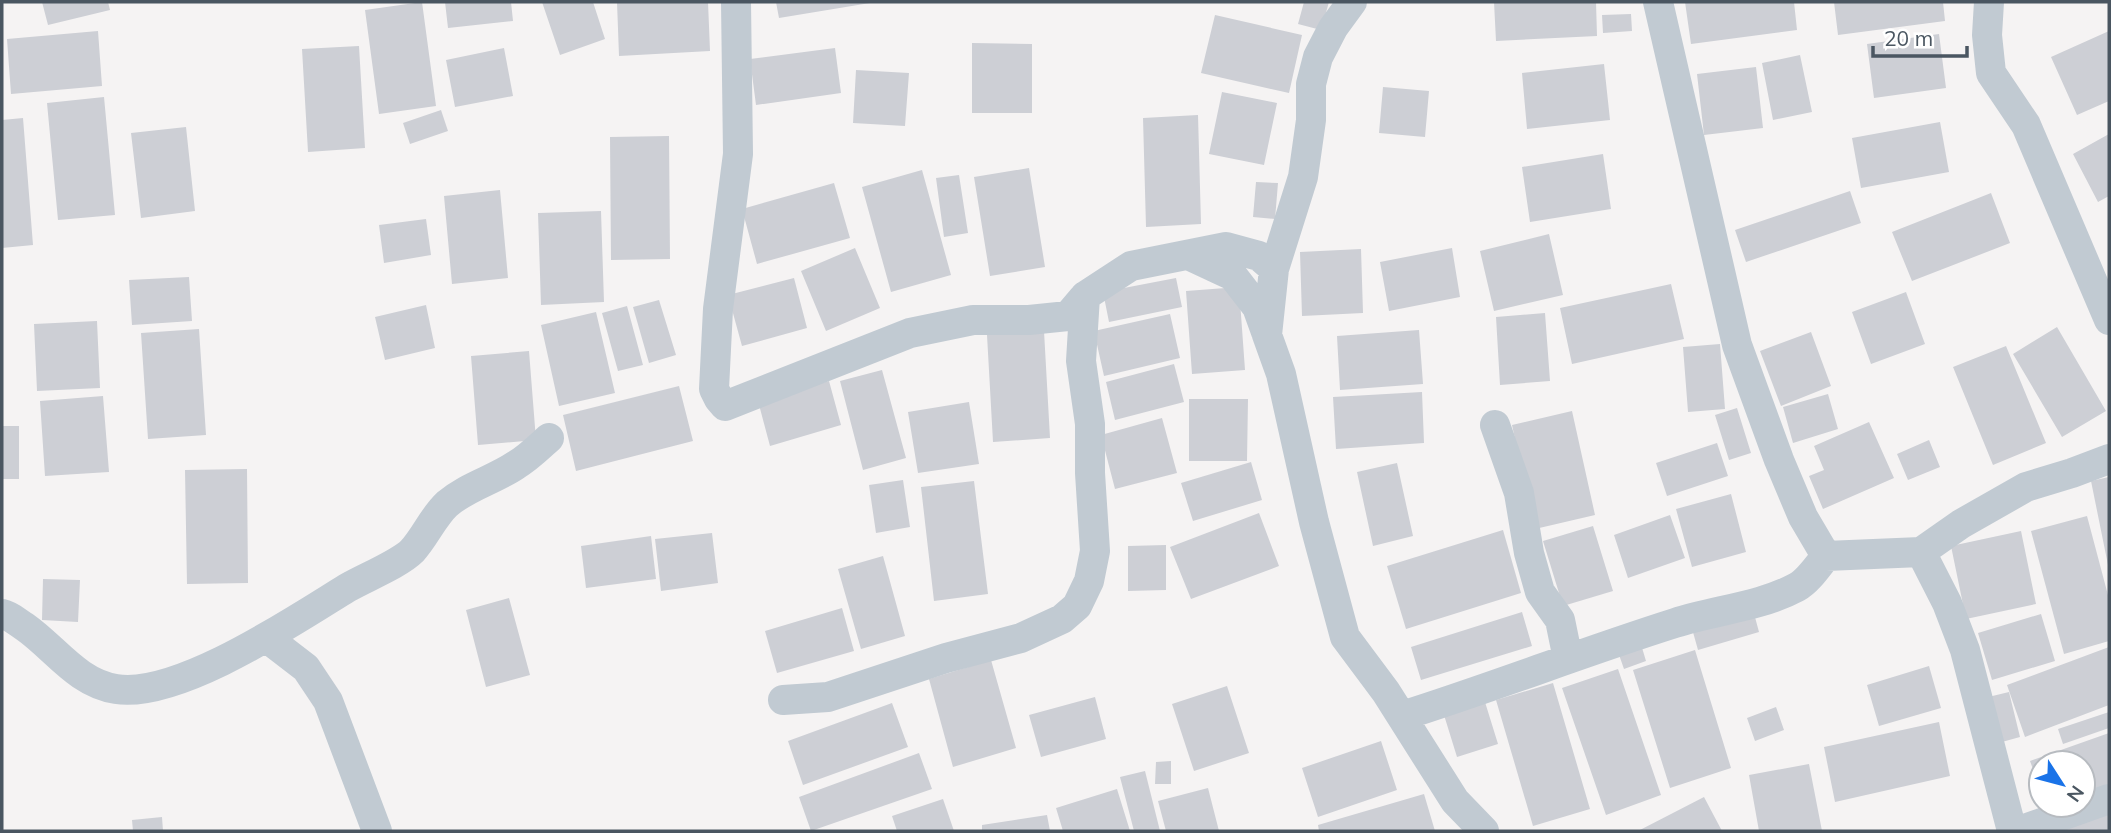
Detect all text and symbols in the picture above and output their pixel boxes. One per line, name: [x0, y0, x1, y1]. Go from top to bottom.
scale bar: [1873, 14, 1968, 58]
text: 20 m: [1884, 25, 1933, 51]
north arrow: [2027, 749, 2097, 819]
text: N: [2062, 781, 2090, 807]

